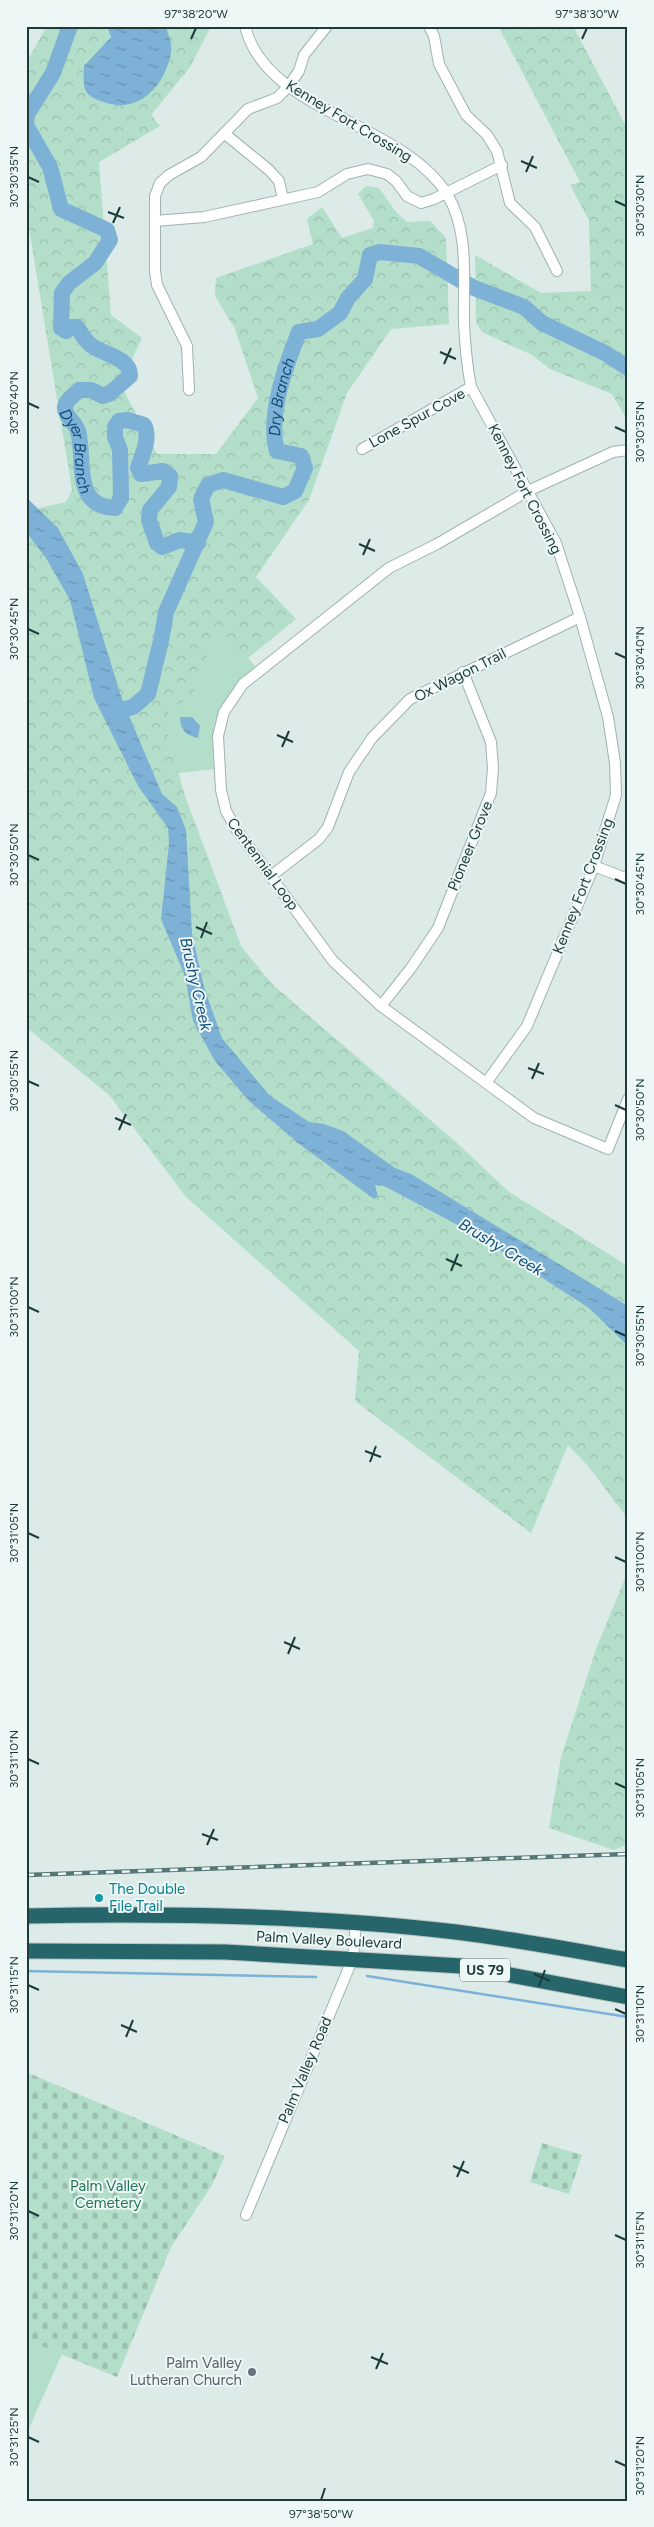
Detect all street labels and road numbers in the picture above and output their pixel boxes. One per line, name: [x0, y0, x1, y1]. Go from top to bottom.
street label: Kenney Fort Crossing: [283, 76, 415, 166]
street label: Lone Spur Cove: [366, 384, 468, 452]
street label: Kenney Fort Crossing: [484, 421, 566, 557]
street label: Ox Wagon Trail: [411, 644, 509, 706]
street label: Pioneer Grove: [444, 799, 496, 893]
street label: Centennial Loop: [223, 814, 303, 914]
street label: Kenney Fort Crossing: [549, 816, 617, 956]
street label: Palm Valley Boulevard: [256, 1927, 402, 1953]
road number: US 79: [460, 1958, 510, 1982]
street label: Palm Valley Road: [274, 2014, 336, 2126]

